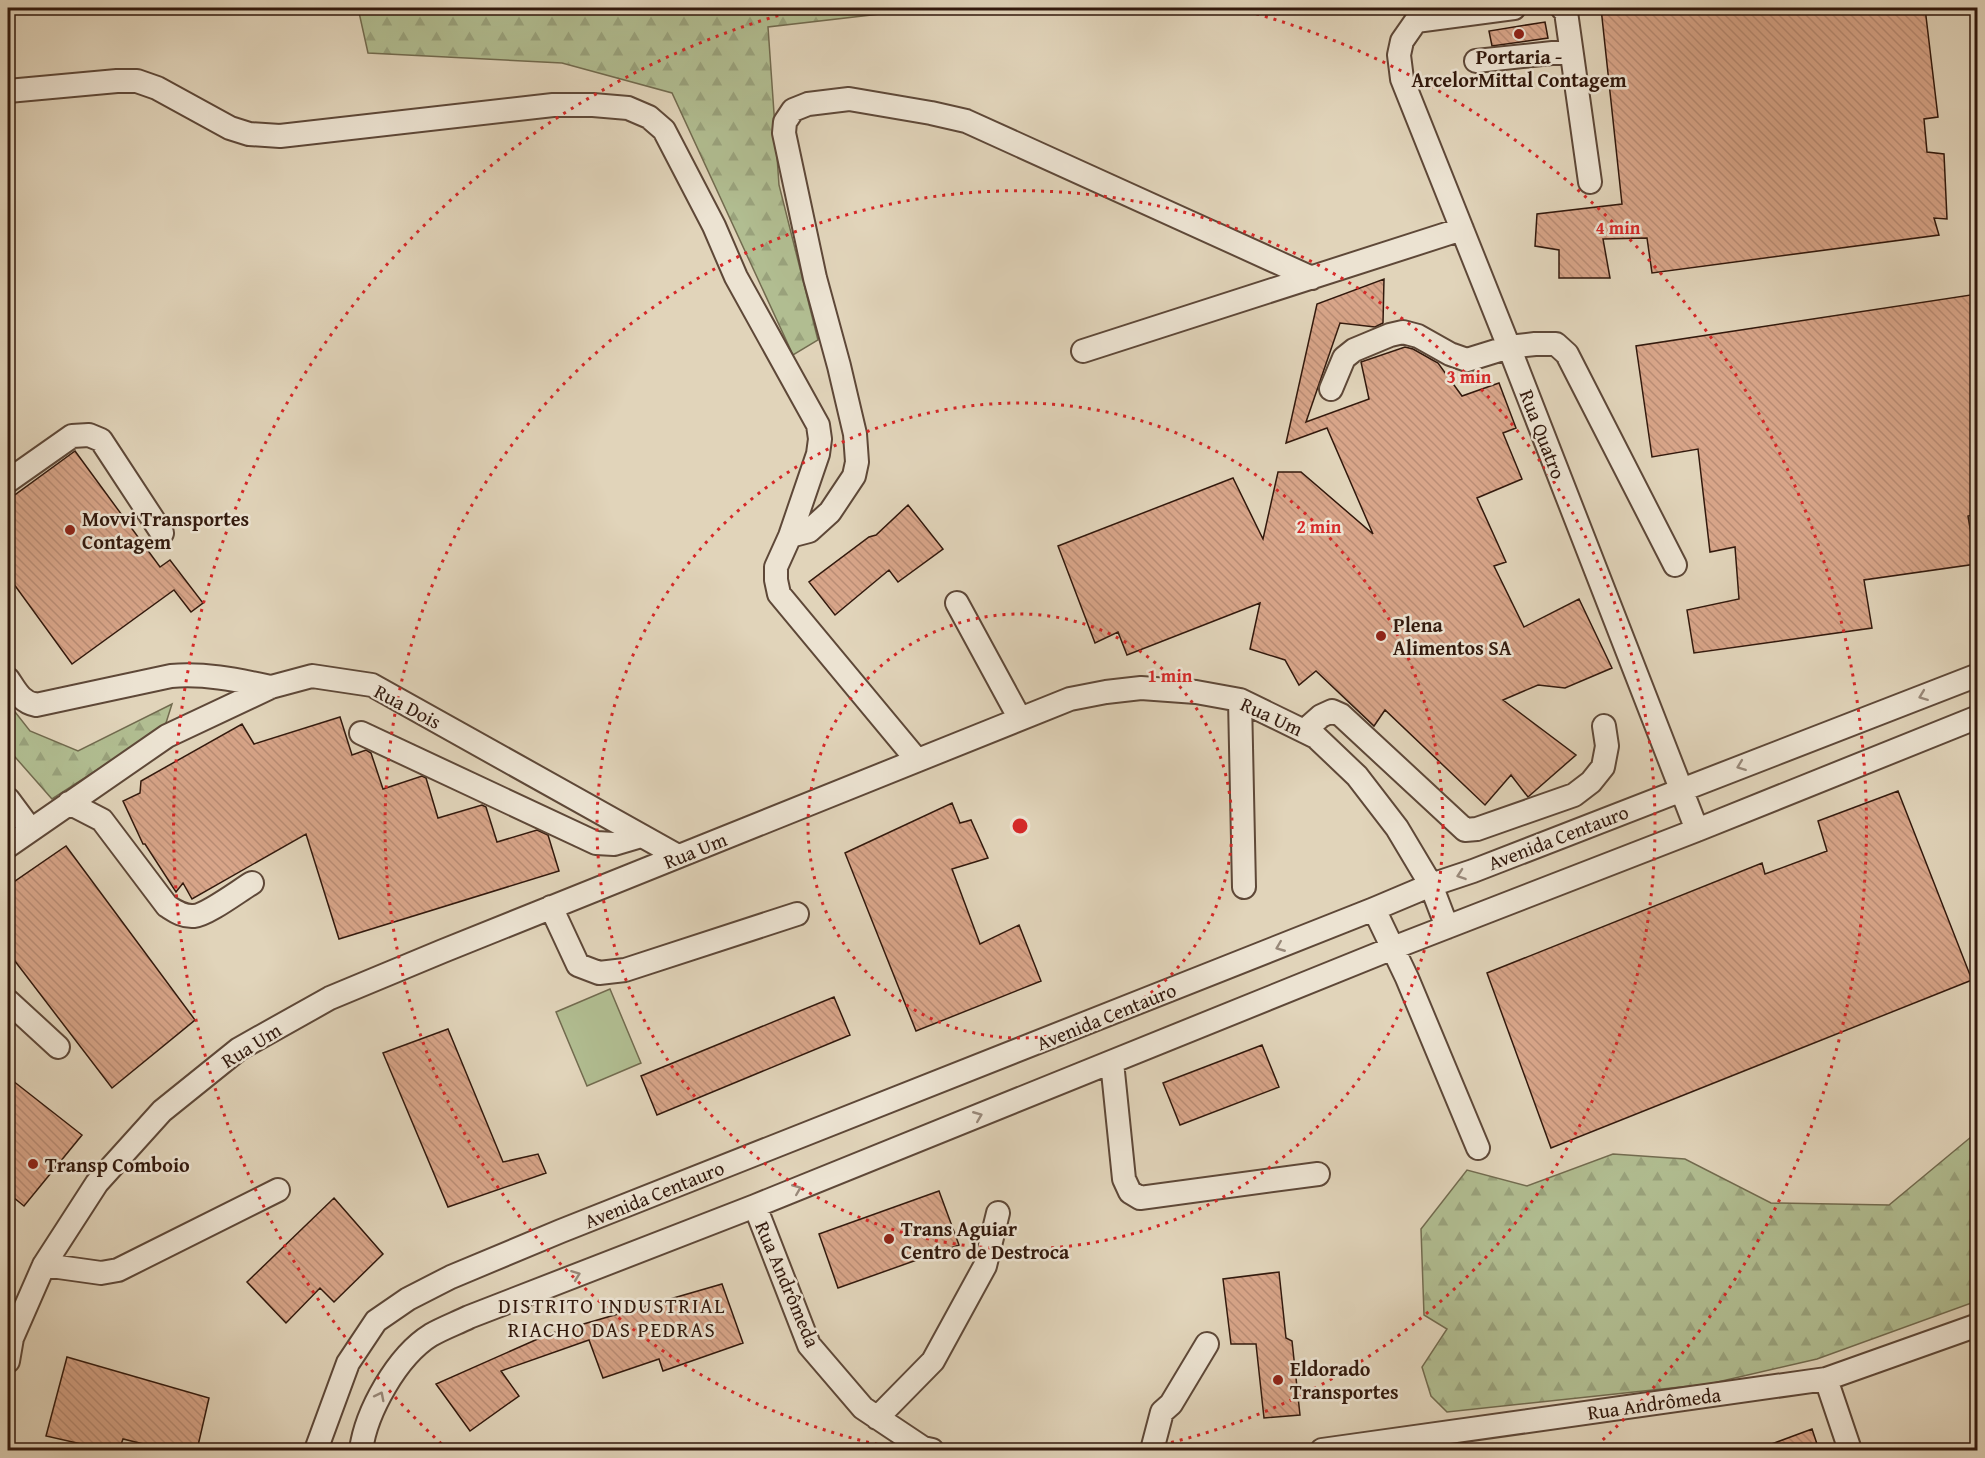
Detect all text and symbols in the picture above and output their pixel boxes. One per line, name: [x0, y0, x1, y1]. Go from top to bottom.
marker: Portaria - ArcelorMittal Contagem: [1512, 27, 1526, 41]
place label: Portaria - ArcelorMittal Contagem: [1411, 42, 1627, 94]
text: 4 min: [1596, 214, 1641, 241]
text: 3 min: [1447, 363, 1492, 390]
street label: Rua Quatro: [1513, 385, 1573, 483]
place label: Movvi Transportes Contagem: [82, 504, 249, 556]
text: 2 min: [1297, 513, 1342, 540]
marker: Movvi Transportes Contagem: [63, 523, 77, 537]
place label: Plena Alimentos SA: [1393, 610, 1512, 662]
marker: Plena Alimentos SA: [1374, 629, 1388, 643]
text: 1 min: [1148, 662, 1193, 689]
street label: Rua Dois: [369, 676, 447, 736]
street label: Rua Um: [1236, 689, 1309, 743]
one-way arrow: [1918, 689, 1929, 701]
one-way arrow: [1736, 759, 1747, 771]
street label: Avenida Centauro: [1484, 797, 1632, 877]
centre of rings: [1010, 816, 1030, 836]
street label: Rua Um: [659, 824, 732, 876]
one-way arrow: [1457, 867, 1467, 880]
one-way arrow: [1275, 940, 1286, 952]
street label: Avenida Centauro: [1032, 975, 1180, 1057]
street label: Rua Um: [215, 1015, 287, 1075]
one-way arrow: [971, 1111, 982, 1123]
place label: Transp Comboio: [45, 1150, 190, 1179]
street label: Avenida Centauro: [580, 1153, 728, 1235]
marker: Transp Comboio: [26, 1157, 40, 1171]
one-way arrow: [791, 1184, 802, 1196]
place label: Trans Aguiar Centro de Destroca: [901, 1214, 1070, 1266]
street label: Rua Andrômeda: [748, 1216, 828, 1352]
marker: Trans Aguiar Centro de Destroca: [882, 1232, 896, 1246]
one-way arrow: [570, 1270, 581, 1283]
district label: DISTRITO INDUSTRIAL RIACHO DAS PEDRAS: [498, 1290, 726, 1345]
place label: Eldorado Transportes: [1290, 1354, 1399, 1406]
marker: Eldorado Transportes: [1271, 1373, 1285, 1387]
street label: Rua Andrômeda: [1585, 1379, 1723, 1427]
one-way arrow: [373, 1391, 384, 1402]

